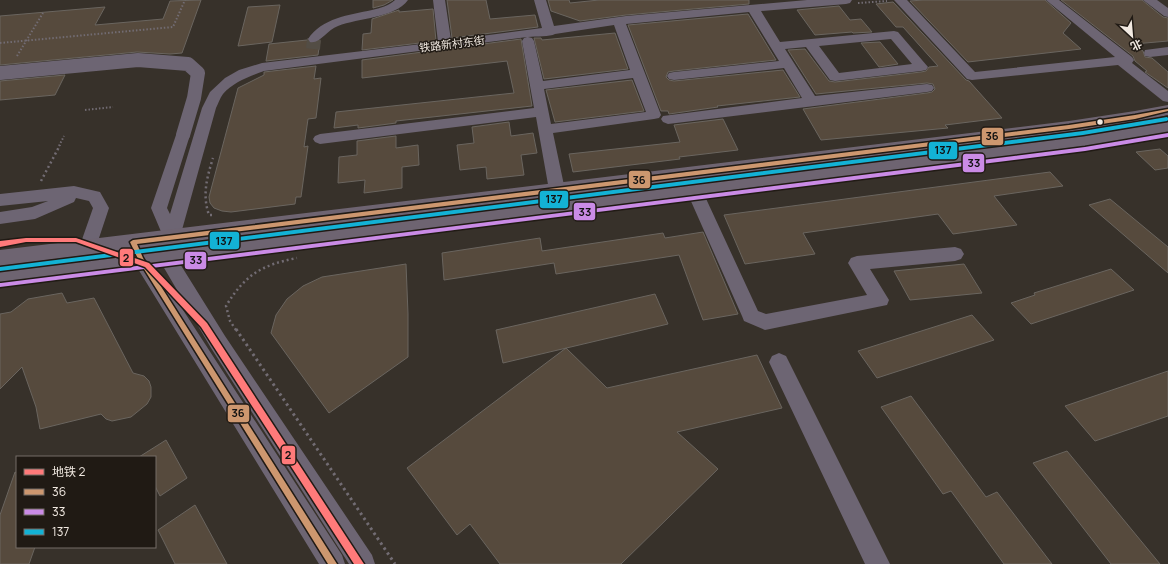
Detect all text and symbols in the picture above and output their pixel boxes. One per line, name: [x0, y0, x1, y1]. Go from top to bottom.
north arrow: [1112, 16, 1152, 56]
street label: 铁路新村东街: [418, 32, 486, 55]
text: 北: [1128, 36, 1145, 55]
unlabelled marker: [1095, 117, 1105, 127]
line badge: 36: [981, 127, 1004, 146]
text: 36: [985, 128, 999, 143]
line badge: 137: [928, 141, 958, 160]
text: 137: [934, 142, 952, 157]
line badge: 33: [962, 153, 985, 173]
text: 33: [968, 155, 980, 170]
line badge: 36: [628, 170, 651, 189]
text: 36: [632, 172, 646, 187]
line badge: 137: [539, 190, 569, 209]
text: 137: [545, 191, 563, 206]
line badge: 33: [573, 202, 596, 221]
text: 33: [579, 204, 591, 219]
line badge: 137: [209, 231, 240, 250]
text: 137: [215, 233, 233, 248]
line badge: 2: [119, 248, 134, 267]
text: 2: [123, 250, 129, 265]
line badge: 33: [184, 251, 207, 270]
text: 33: [190, 252, 202, 267]
line badge: 36: [227, 404, 250, 423]
text: 36: [231, 405, 245, 420]
line badge: 2: [281, 445, 296, 465]
text: 2: [285, 447, 291, 462]
legend: [16, 456, 156, 548]
text: 地铁 2: [52, 463, 85, 480]
text: 36: [52, 483, 66, 500]
text: 33: [52, 503, 65, 520]
text: 137: [52, 523, 69, 540]

